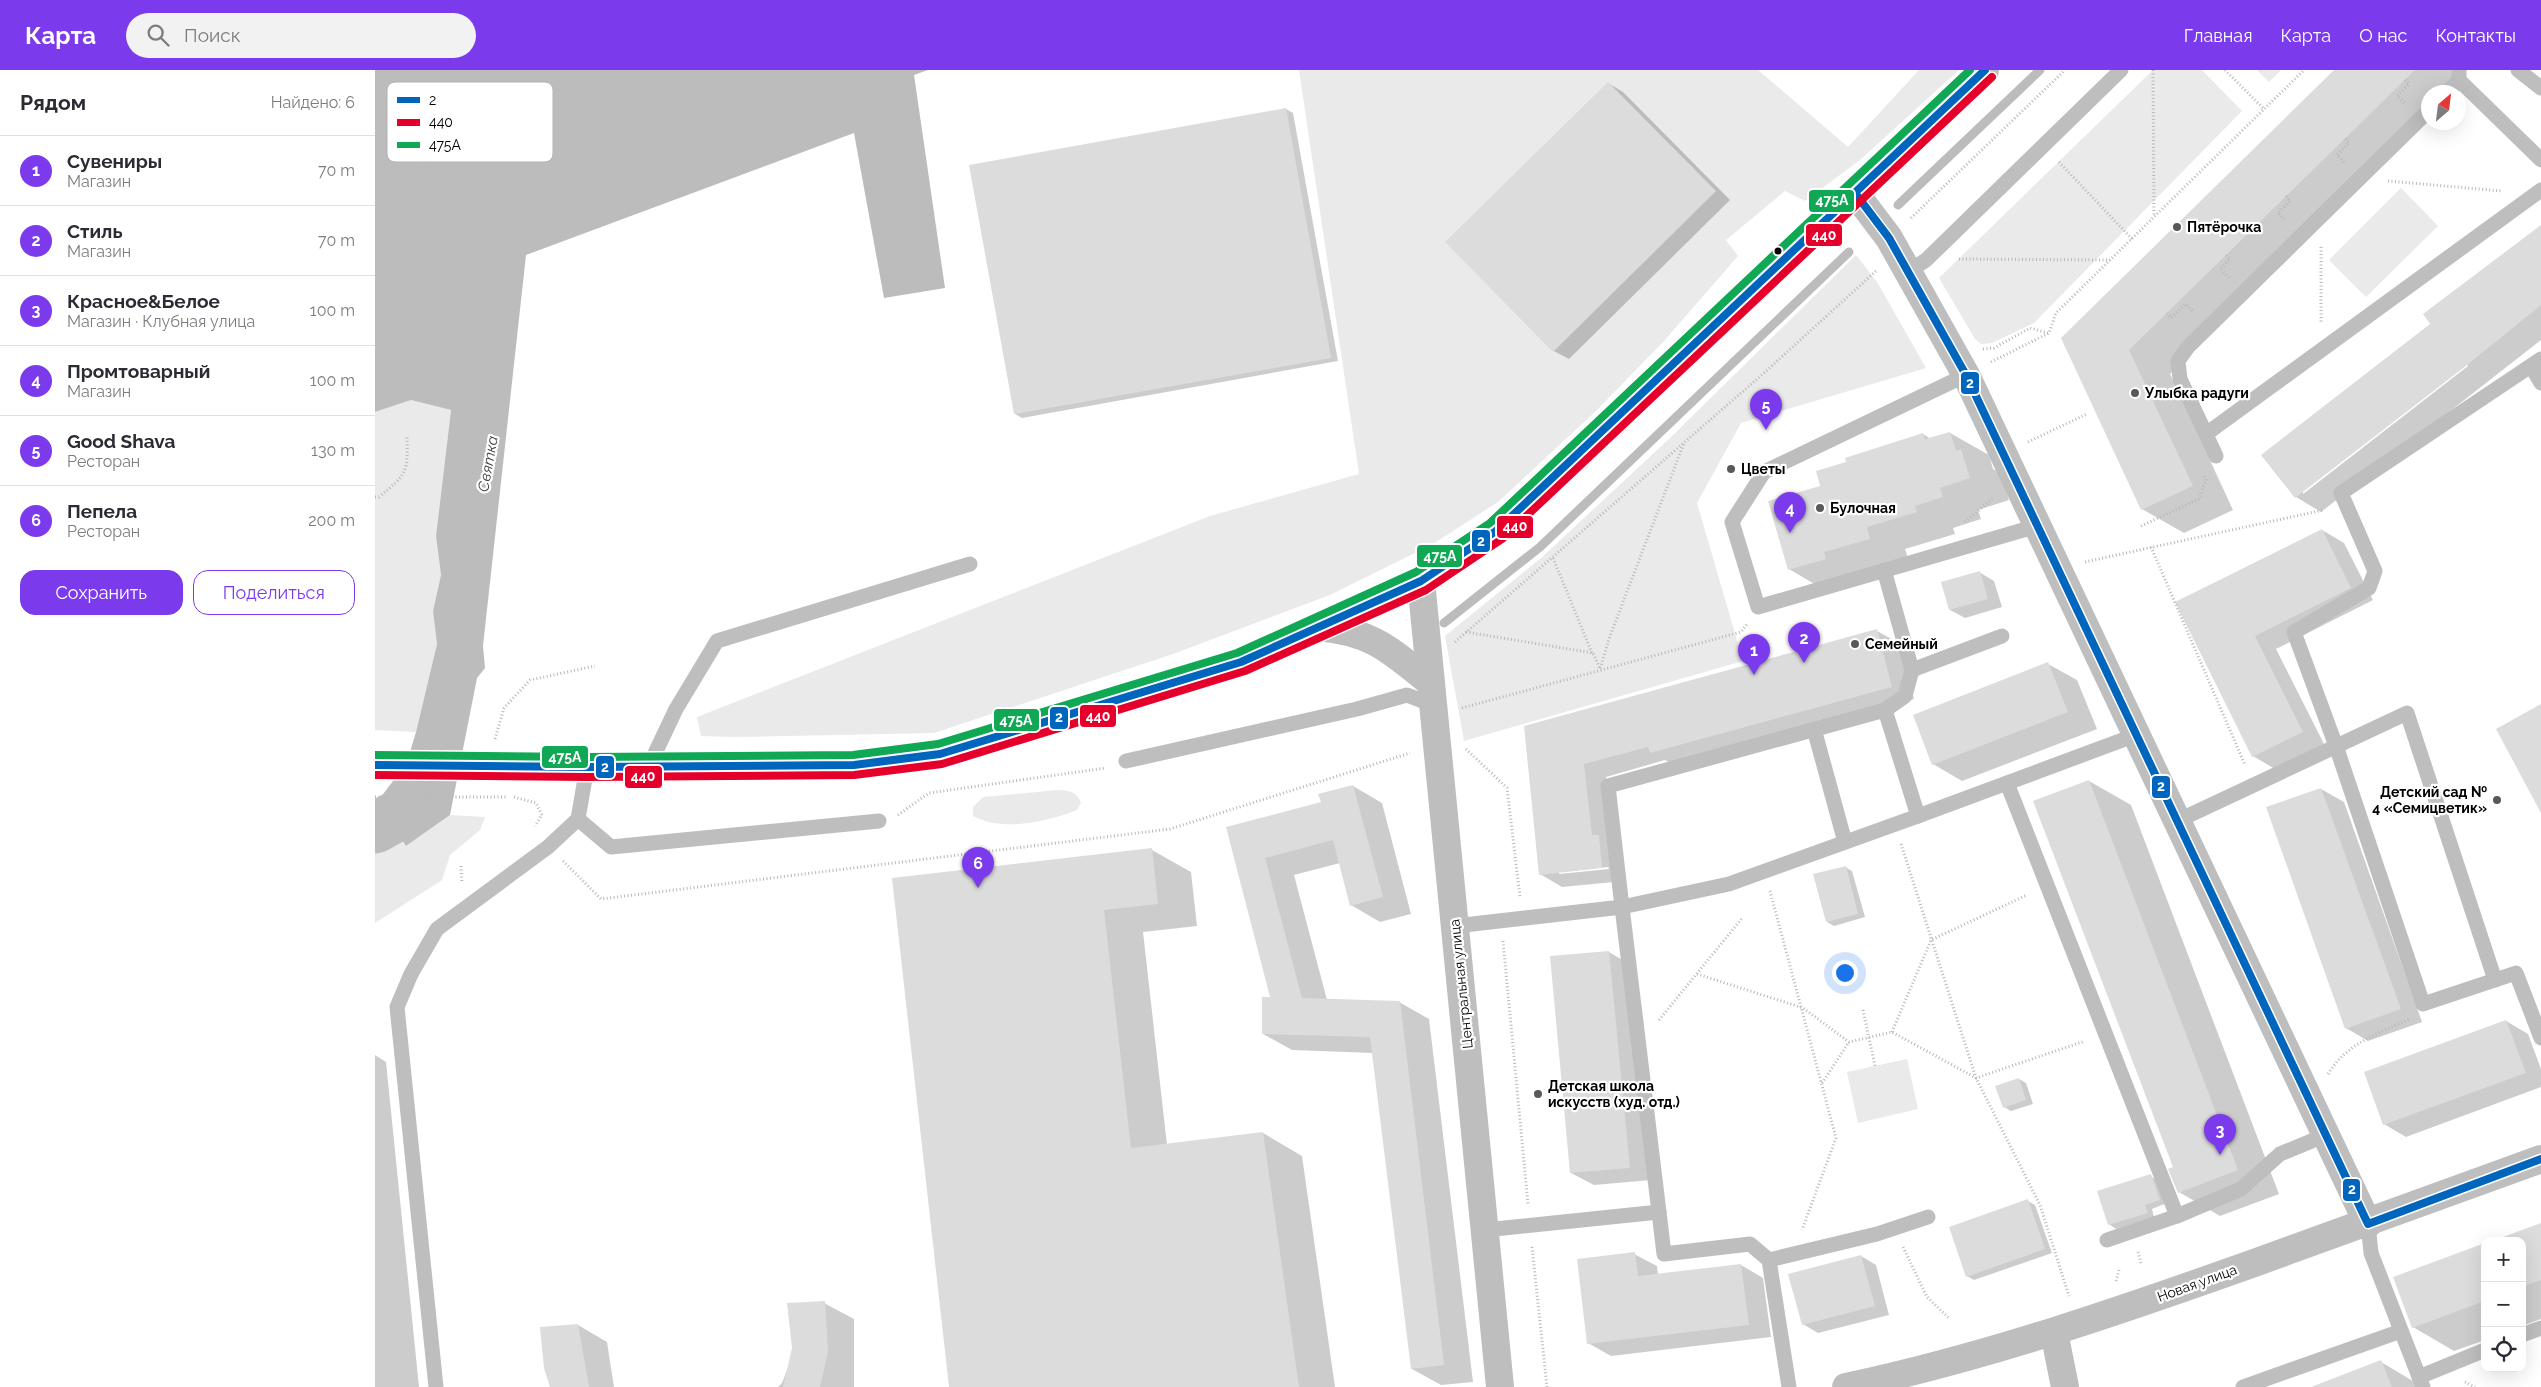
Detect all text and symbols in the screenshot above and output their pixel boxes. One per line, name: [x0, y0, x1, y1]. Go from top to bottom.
search box: [126, 13, 476, 58]
text: Карта: [25, 21, 96, 50]
icon: search: [144, 21, 172, 49]
text: Поиск: [184, 24, 241, 46]
text: Главная: [2184, 25, 2252, 46]
text: Карта: [2280, 25, 2331, 46]
text: О нас: [2359, 25, 2407, 46]
text: Контакты: [2435, 25, 2516, 46]
legend: [387, 82, 553, 162]
north arrow: [2421, 85, 2466, 130]
text: Рядом: [20, 90, 86, 115]
text: 2: [429, 92, 436, 108]
text: Найдено: 6: [271, 93, 355, 112]
text: 440: [429, 114, 453, 130]
text: 475А: [429, 137, 461, 153]
text: Сувениры: [67, 150, 162, 172]
text: 1: [32, 161, 40, 180]
text: 70 m: [318, 161, 355, 180]
text: Магазин: [67, 172, 131, 191]
line badge: 475А: [1808, 189, 1855, 213]
text: 475А: [1816, 192, 1849, 208]
place label: Пятёрочка: [2187, 219, 2261, 235]
text: Стиль: [67, 220, 123, 242]
marker: Пятёрочка: [2171, 221, 2183, 233]
line badge: 440: [1805, 223, 1843, 247]
text: 440: [1812, 227, 1836, 243]
text: 2: [31, 231, 41, 250]
text: 70 m: [318, 231, 355, 250]
text: Магазин: [67, 242, 131, 261]
unlabelled marker: [1773, 246, 1783, 256]
text: Красное&Белое: [67, 290, 220, 312]
text: 3: [32, 301, 40, 320]
text: 100 m: [310, 301, 355, 320]
text: Магазин · Клубная улица: [67, 312, 255, 331]
text: Промтоварный: [67, 360, 210, 382]
text: 4: [31, 371, 41, 390]
text: 100 m: [310, 371, 355, 390]
line badge: 2: [1960, 371, 1980, 395]
text: 2: [1966, 375, 1974, 391]
text: Магазин: [67, 382, 131, 401]
place label: Улыбка радуги: [2144, 385, 2249, 401]
marker: Улыбка радуги: [2129, 387, 2141, 399]
pin: 5: [1750, 389, 1782, 430]
text: Good Shava: [67, 430, 175, 452]
water label: Святка: [474, 434, 502, 493]
text: 5: [32, 441, 40, 460]
text: 130 m: [311, 441, 355, 460]
text: Ресторан: [67, 452, 140, 471]
place label: Цветы: [1741, 461, 1786, 477]
marker: Цветы: [1725, 463, 1737, 475]
pin: 4: [1774, 492, 1806, 533]
text: Пепела: [67, 500, 137, 522]
place label: Булочная: [1830, 500, 1896, 516]
marker: Булочная: [1814, 502, 1826, 514]
text: 6: [31, 511, 41, 530]
text: 200 m: [308, 511, 355, 530]
line badge: 440: [1496, 515, 1534, 539]
text: 440: [1503, 518, 1527, 534]
text: Ресторан: [67, 522, 140, 541]
line badge: 2: [1471, 529, 1491, 553]
text: 2: [1477, 533, 1485, 549]
line badge: 475А: [1416, 544, 1463, 568]
text: 475А: [1424, 548, 1457, 564]
button: Сохранить: [20, 570, 183, 615]
button: Поделиться: [193, 570, 355, 615]
pin: 2: [1788, 622, 1820, 663]
pin: 1: [1738, 634, 1770, 675]
place label: Семейный: [1865, 636, 1938, 652]
marker: Семейный: [1849, 638, 1861, 650]
line badge: 440: [1079, 704, 1117, 728]
line badge: 2: [1049, 706, 1069, 730]
line badge: 475А: [993, 708, 1040, 732]
text: 440: [1086, 708, 1110, 724]
text: 2: [1055, 709, 1063, 725]
text: 475А: [1000, 712, 1033, 728]
line badge: 475А: [541, 745, 589, 769]
text: 475А: [549, 749, 582, 765]
line badge: 2: [595, 755, 615, 779]
text: 2: [601, 759, 609, 775]
line badge: 440: [624, 765, 663, 789]
text: 440: [631, 768, 655, 784]
line badge: 2: [2151, 775, 2171, 799]
text: 2: [2157, 778, 2165, 794]
place label: Детский сад № 4 «Семицветик»: [2372, 784, 2487, 816]
marker: Детский сад № 4 «Семицветик»: [2491, 794, 2503, 806]
pin: 6: [962, 847, 994, 888]
street label: Центральная улица: [1446, 918, 1476, 1050]
your location: [1832, 960, 1858, 986]
place label: Детская школа искусств (худ. отд.): [1548, 1078, 1680, 1110]
marker: Детская школа искусств (худ. отд.): [1532, 1088, 1544, 1100]
pin: 3: [2204, 1114, 2236, 1155]
line badge: 2: [2342, 1178, 2361, 1202]
text: 2: [2348, 1181, 2356, 1197]
map controls: [2481, 1237, 2526, 1372]
button: +: [2481, 1237, 2526, 1282]
street label: Новая улица: [2155, 1261, 2239, 1305]
button: −: [2481, 1282, 2526, 1327]
button: locate: [2481, 1327, 2526, 1372]

